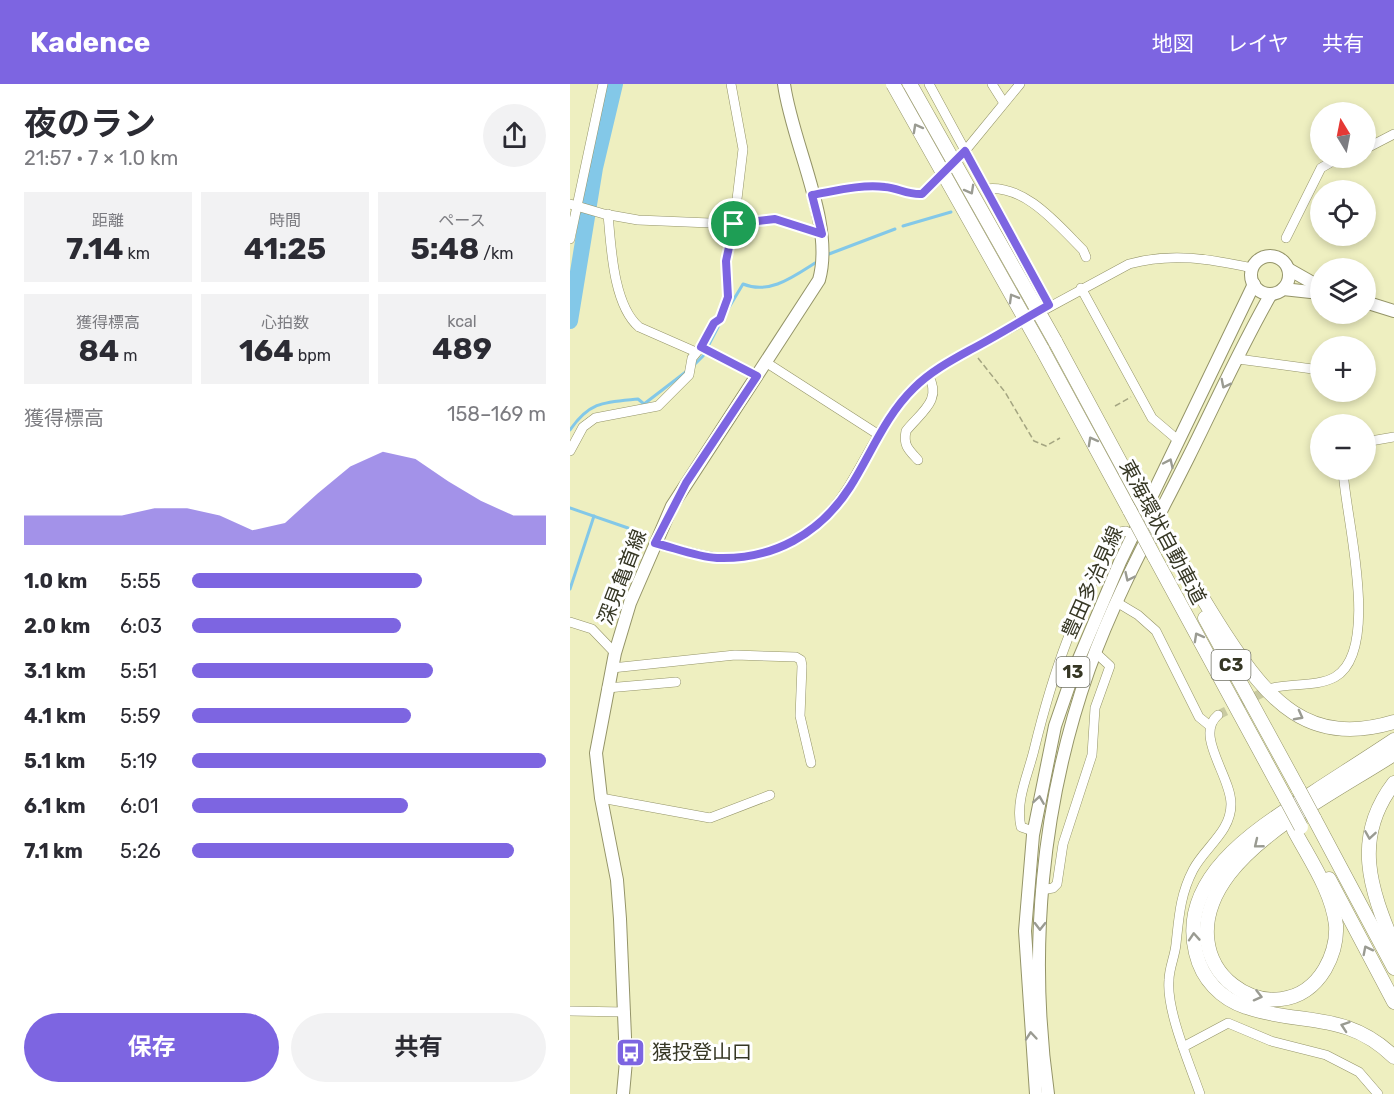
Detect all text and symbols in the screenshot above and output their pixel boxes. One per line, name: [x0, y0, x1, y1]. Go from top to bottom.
text: Kadence: [30, 26, 150, 59]
text: 地図: [1152, 31, 1194, 56]
text: レイヤ: [1227, 31, 1289, 56]
text: 共有: [1322, 31, 1364, 56]
north arrow: [1310, 102, 1376, 168]
map controls: [1310, 102, 1376, 480]
text: 夜のラン: [24, 104, 156, 143]
button: share: [483, 104, 546, 167]
one-way arrow: [913, 124, 925, 134]
text: 21:57 · 7 × 1.0 km: [24, 146, 178, 170]
button: locate: [1310, 180, 1376, 246]
one-way arrow: [963, 184, 974, 194]
pin: [708, 198, 759, 249]
icon: arrive: [717, 207, 750, 240]
text: 距離: [92, 211, 124, 230]
text: 時間: [269, 211, 301, 230]
text: ペース: [438, 211, 486, 230]
text: 7.14: [66, 231, 124, 267]
text: 41:25: [244, 231, 326, 267]
text: 5:48: [410, 231, 479, 267]
text: km: [124, 244, 150, 263]
text: /km: [479, 244, 514, 263]
button: layers: [1310, 258, 1376, 324]
one-way arrow: [1009, 294, 1020, 304]
text: kcal: [447, 312, 477, 331]
text: 獲得標高: [76, 313, 140, 332]
text: 心拍数: [261, 313, 309, 332]
text: 489: [432, 331, 492, 367]
text: 84: [79, 333, 119, 369]
text: 164: [239, 333, 294, 369]
button: +: [1310, 336, 1376, 402]
text: m: [119, 346, 137, 365]
text: bpm: [294, 346, 331, 365]
one-way arrow: [1221, 378, 1233, 389]
text: 158–169 m: [447, 402, 546, 426]
text: 獲得標高: [24, 406, 104, 430]
button: −: [1310, 414, 1376, 480]
one-way arrow: [1088, 437, 1099, 447]
street label: 東海環状自動車道: [1115, 456, 1211, 608]
one-way arrow: [1162, 458, 1174, 469]
street label: 豊田多治見線: [1057, 522, 1127, 642]
street label: 深見亀首線: [593, 526, 651, 628]
text: 1.0 km: [24, 569, 87, 593]
text: 5:55: [120, 569, 161, 593]
one-way arrow: [1125, 571, 1137, 582]
text: 2.0 km: [24, 614, 90, 638]
text: 6:03: [120, 614, 162, 638]
one-way arrow: [1193, 632, 1205, 643]
road number: C3: [1212, 650, 1250, 680]
road number: 13: [1056, 657, 1090, 687]
text: 3.1 km: [24, 659, 86, 683]
text: 5:51: [120, 659, 157, 683]
text: 4.1 km: [24, 704, 86, 728]
text: 5:59: [120, 704, 161, 728]
one-way arrow: [1292, 709, 1303, 720]
text: 5.1 km: [24, 749, 85, 773]
text: 5:19: [120, 749, 157, 773]
text: 6.1 km: [24, 794, 86, 818]
text: 6:01: [120, 794, 158, 818]
one-way arrow: [1032, 795, 1044, 804]
one-way arrow: [1365, 831, 1377, 840]
one-way arrow: [1254, 837, 1265, 848]
text: 7.1 km: [24, 839, 83, 863]
text: 5:26: [120, 839, 161, 863]
one-way arrow: [1034, 922, 1046, 931]
one-way arrow: [1187, 932, 1200, 941]
one-way arrow: [1363, 945, 1374, 956]
one-way arrow: [1253, 989, 1263, 1002]
button: 保存: [24, 1013, 279, 1082]
button: 共有: [291, 1013, 546, 1082]
one-way arrow: [1340, 1021, 1351, 1034]
one-way arrow: [1025, 1031, 1038, 1040]
bus stop icon: 猿投登山口: [615, 1036, 647, 1068]
place label: 猿投登山口: [652, 1040, 752, 1064]

